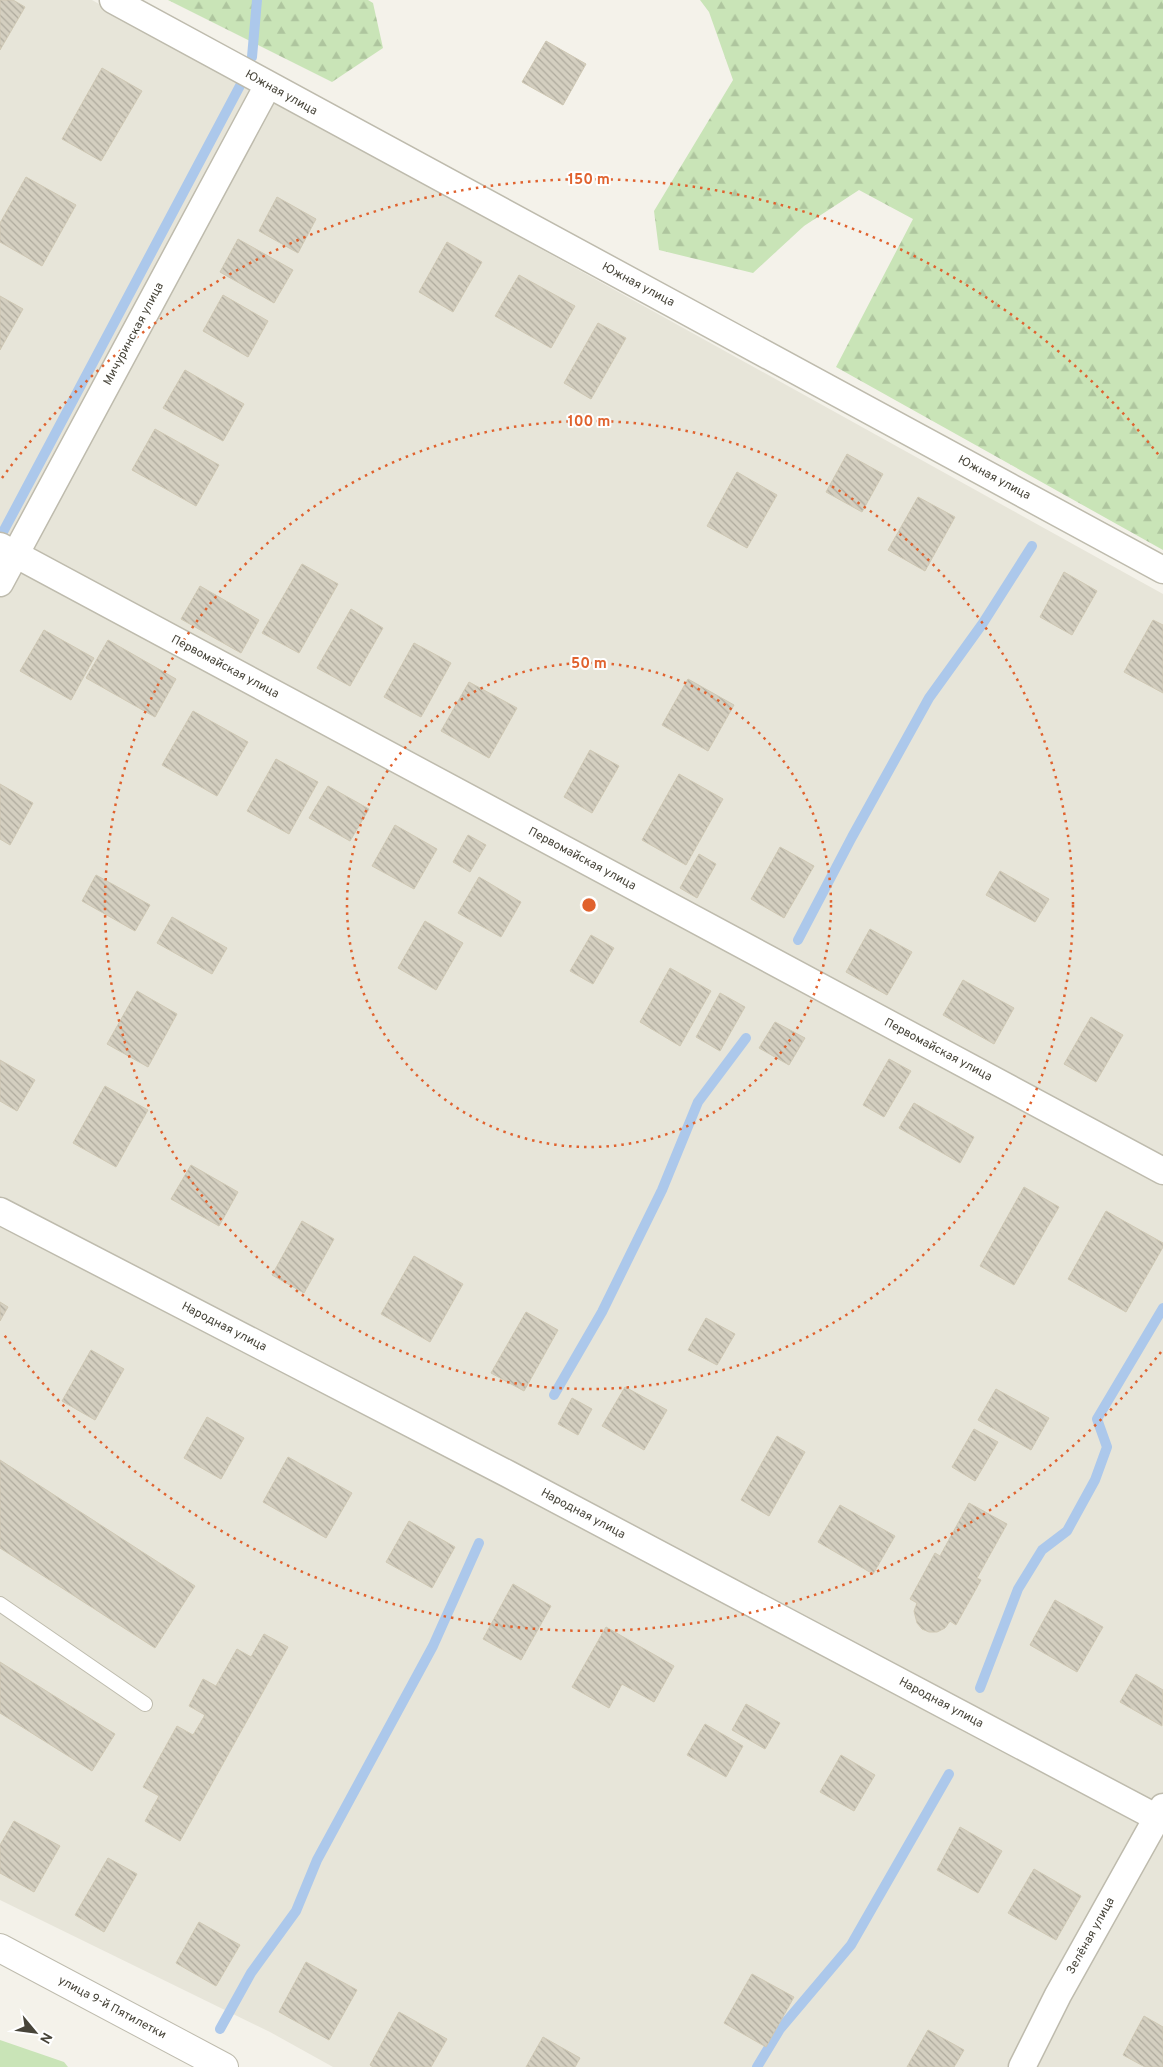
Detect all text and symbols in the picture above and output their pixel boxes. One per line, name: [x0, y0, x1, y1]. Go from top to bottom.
street label: Южная улица: [242, 67, 320, 119]
text: 150 m: [568, 171, 610, 190]
street label: Южная улица: [599, 259, 677, 311]
street label: Мичуринская улица: [100, 280, 168, 388]
text: 100 m: [568, 413, 610, 432]
street label: Южная улица: [955, 452, 1033, 504]
street label: Первомайская улица: [168, 632, 282, 702]
text: 50 m: [571, 655, 607, 674]
street label: Первомайская улица: [525, 824, 639, 894]
centre of rings: [580, 896, 598, 914]
street label: Первомайская улица: [881, 1015, 995, 1085]
street label: Народная улица: [179, 1299, 269, 1355]
street label: Народная улица: [538, 1485, 628, 1543]
street label: Народная улица: [896, 1674, 986, 1732]
street label: Зелёная улица: [1063, 1895, 1119, 1977]
street label: улица 9-й Пятилетки: [55, 1973, 169, 2043]
north arrow: [10, 2007, 60, 2057]
text: N: [35, 2029, 55, 2046]

